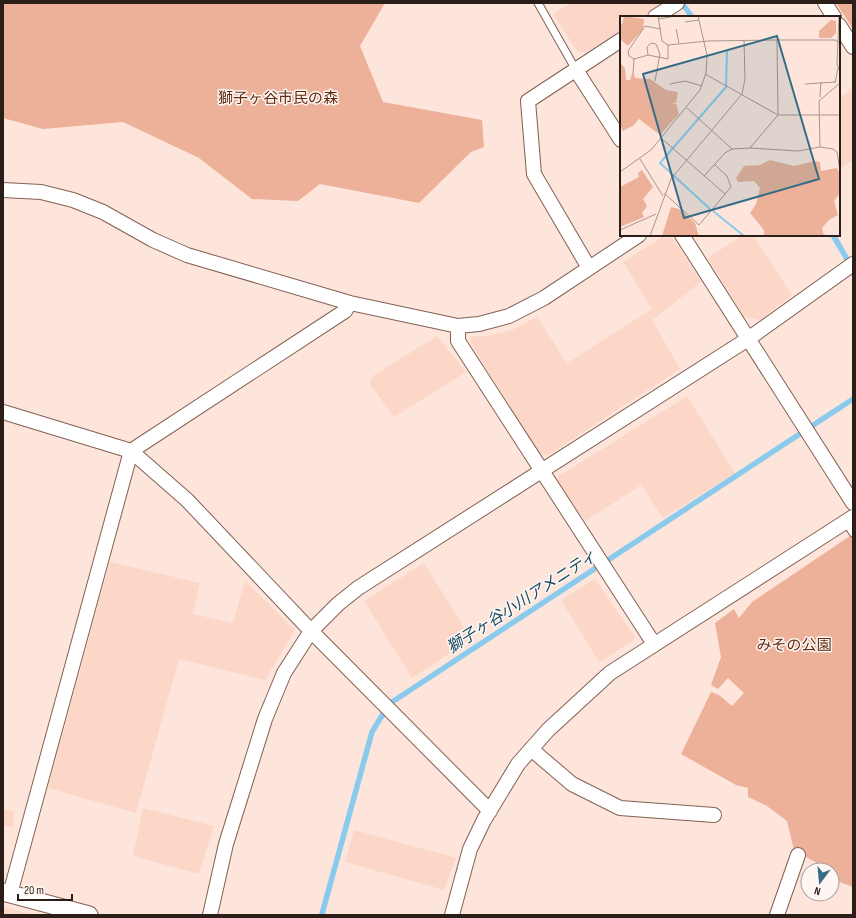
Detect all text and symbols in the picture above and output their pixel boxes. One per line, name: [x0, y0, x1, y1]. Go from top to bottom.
inset map: [620, 16, 840, 236]
park label: 獅子ヶ谷市民の森: [218, 89, 338, 108]
water label: 獅子ヶ谷小川アメニティ: [444, 547, 600, 658]
park label: みその公園: [756, 636, 832, 655]
north arrow: [800, 862, 840, 902]
scale bar: [18, 876, 72, 902]
text: 20 m: [24, 883, 44, 898]
text: N: [813, 884, 822, 898]

